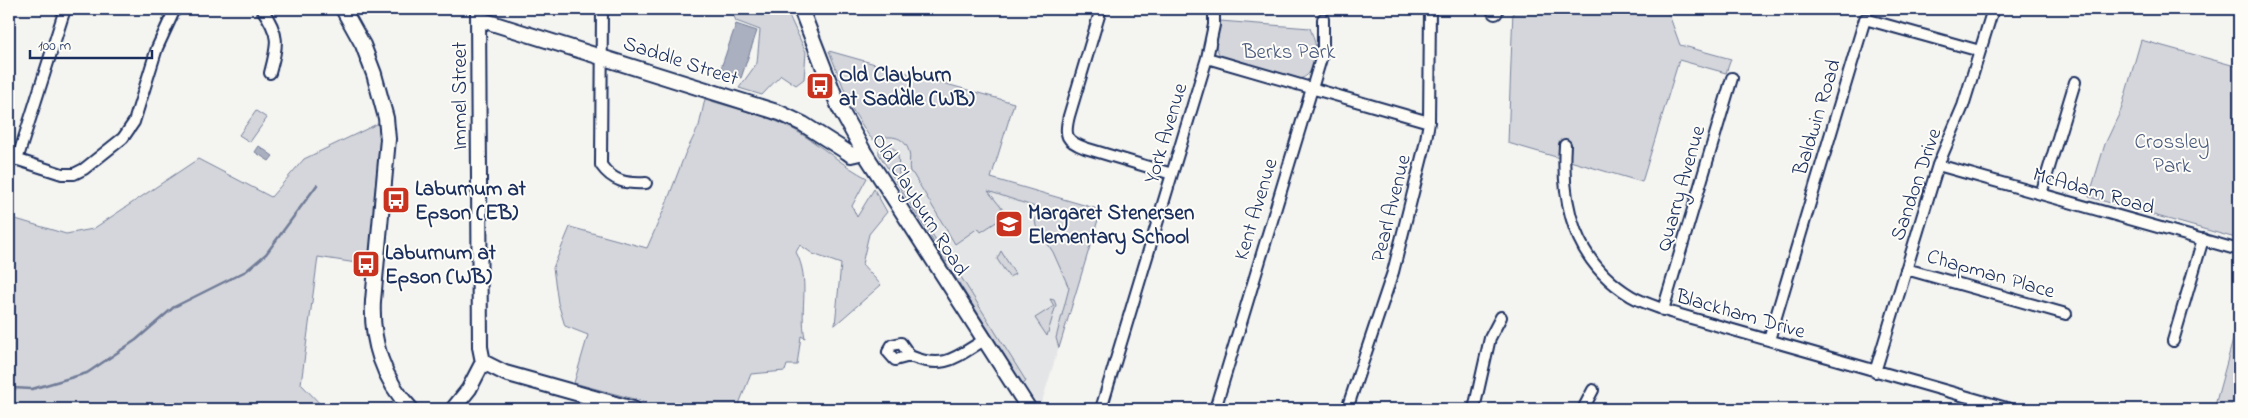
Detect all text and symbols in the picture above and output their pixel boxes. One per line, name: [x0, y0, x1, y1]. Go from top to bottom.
scale bar: [30, 28, 152, 60]
street label: Saddle Street: [619, 29, 742, 95]
text: 100 m: [38, 35, 71, 57]
park label: Berks Park: [1241, 38, 1336, 68]
street label: Immel Street: [446, 42, 476, 150]
street label: Baldwin Road: [1786, 56, 1850, 180]
place label: Old Clayburn at Saddle (WB): [839, 61, 976, 115]
bus stop icon: Old Clayburn at Saddle (WB): [805, 71, 835, 101]
street label: York Avenue: [1137, 79, 1197, 188]
street label: Quarry Avenue: [1650, 122, 1716, 255]
street label: Sandon Drive: [1884, 124, 1950, 245]
street label: Old Clayburn Road: [862, 128, 975, 283]
park label: Crossley Park: [2135, 128, 2209, 182]
street label: Pearl Avenue: [1364, 151, 1420, 265]
street label: Kent Avenue: [1227, 154, 1287, 264]
street label: McAdam Road: [2029, 160, 2158, 224]
place label: Laburnum at Epson (EB): [415, 175, 527, 229]
bus stop icon: Laburnum at Epson (EB): [381, 185, 411, 215]
place label: Margaret Stenersen Elementary School: [1028, 199, 1194, 255]
school or university icon: Margaret Stenersen Elementary School: [994, 209, 1024, 239]
place label: Laburnum at Epson (WB): [385, 239, 497, 293]
street label: Chapman Place: [1923, 242, 2059, 308]
bus stop icon: Laburnum at Epson (WB): [351, 249, 381, 279]
street label: Blackham Drive: [1671, 282, 1809, 348]

